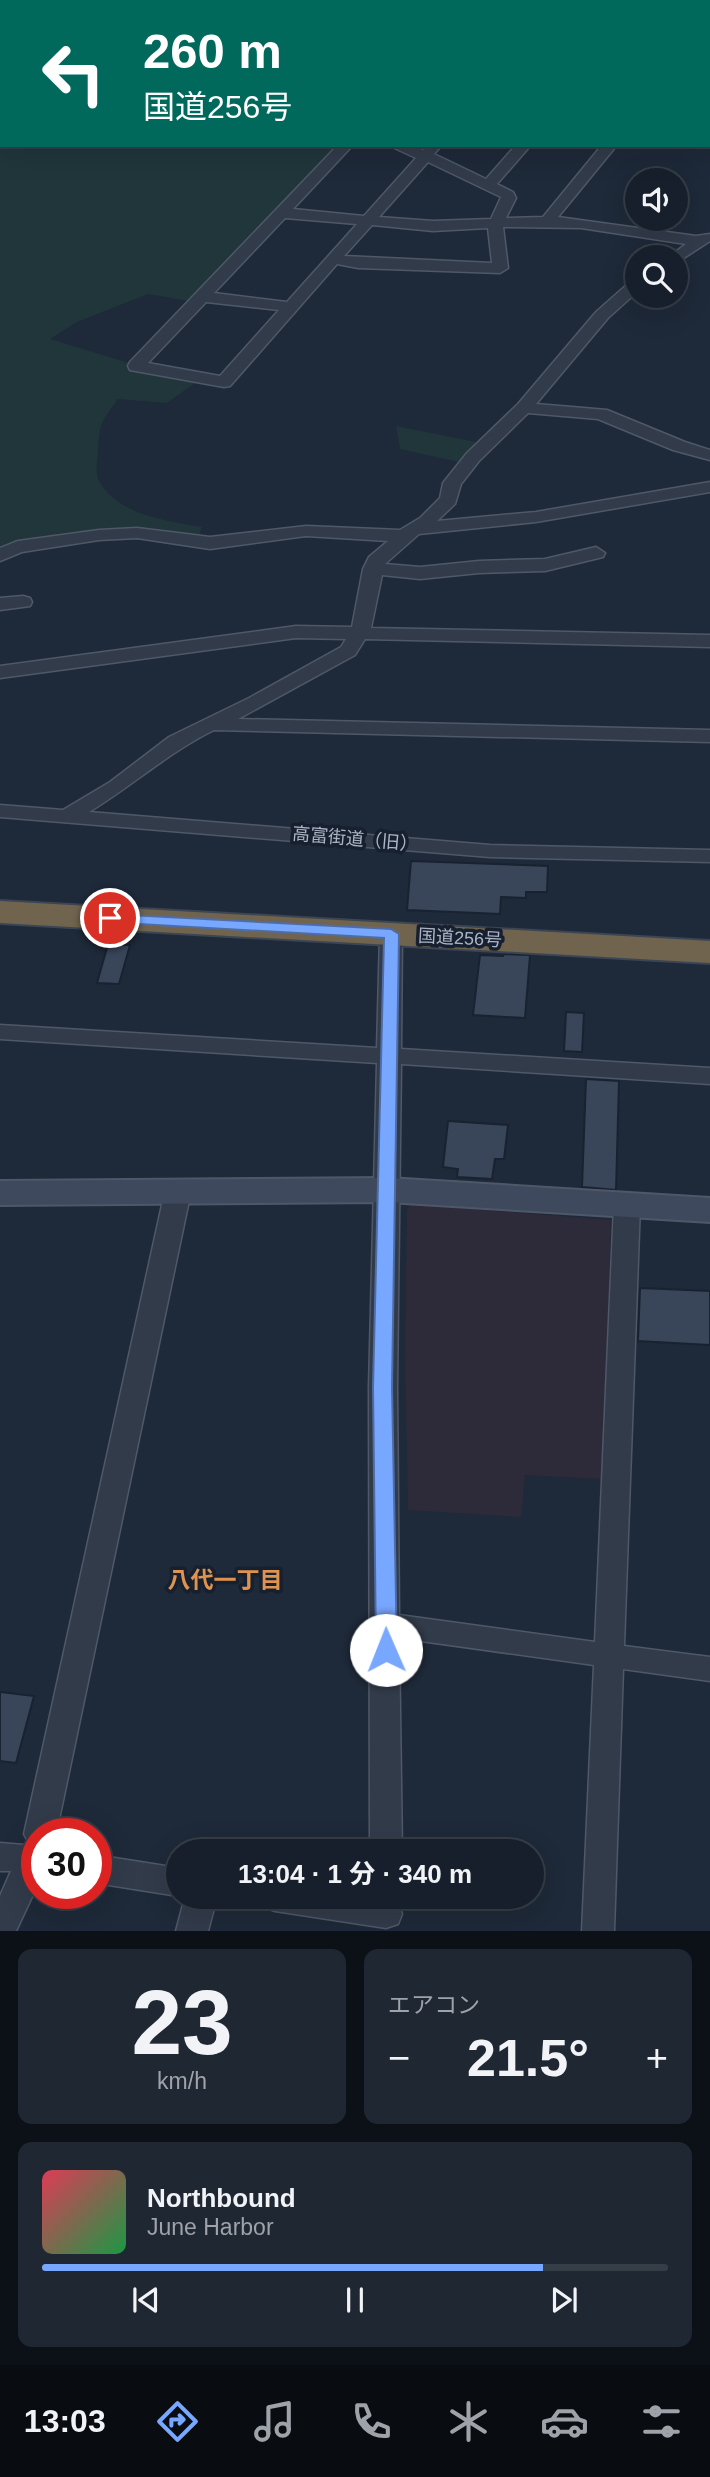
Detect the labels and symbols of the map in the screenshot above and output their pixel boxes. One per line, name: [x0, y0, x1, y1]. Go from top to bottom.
street label: 高富街道（旧）: [291, 824, 419, 854]
pin: [80, 888, 140, 948]
street label: 国道256号: [418, 926, 502, 950]
district label: 八代一丁目: [168, 1567, 283, 1593]
position arrow: [349, 1613, 423, 1687]
speed limit sign: 30: [21, 1818, 112, 1909]

